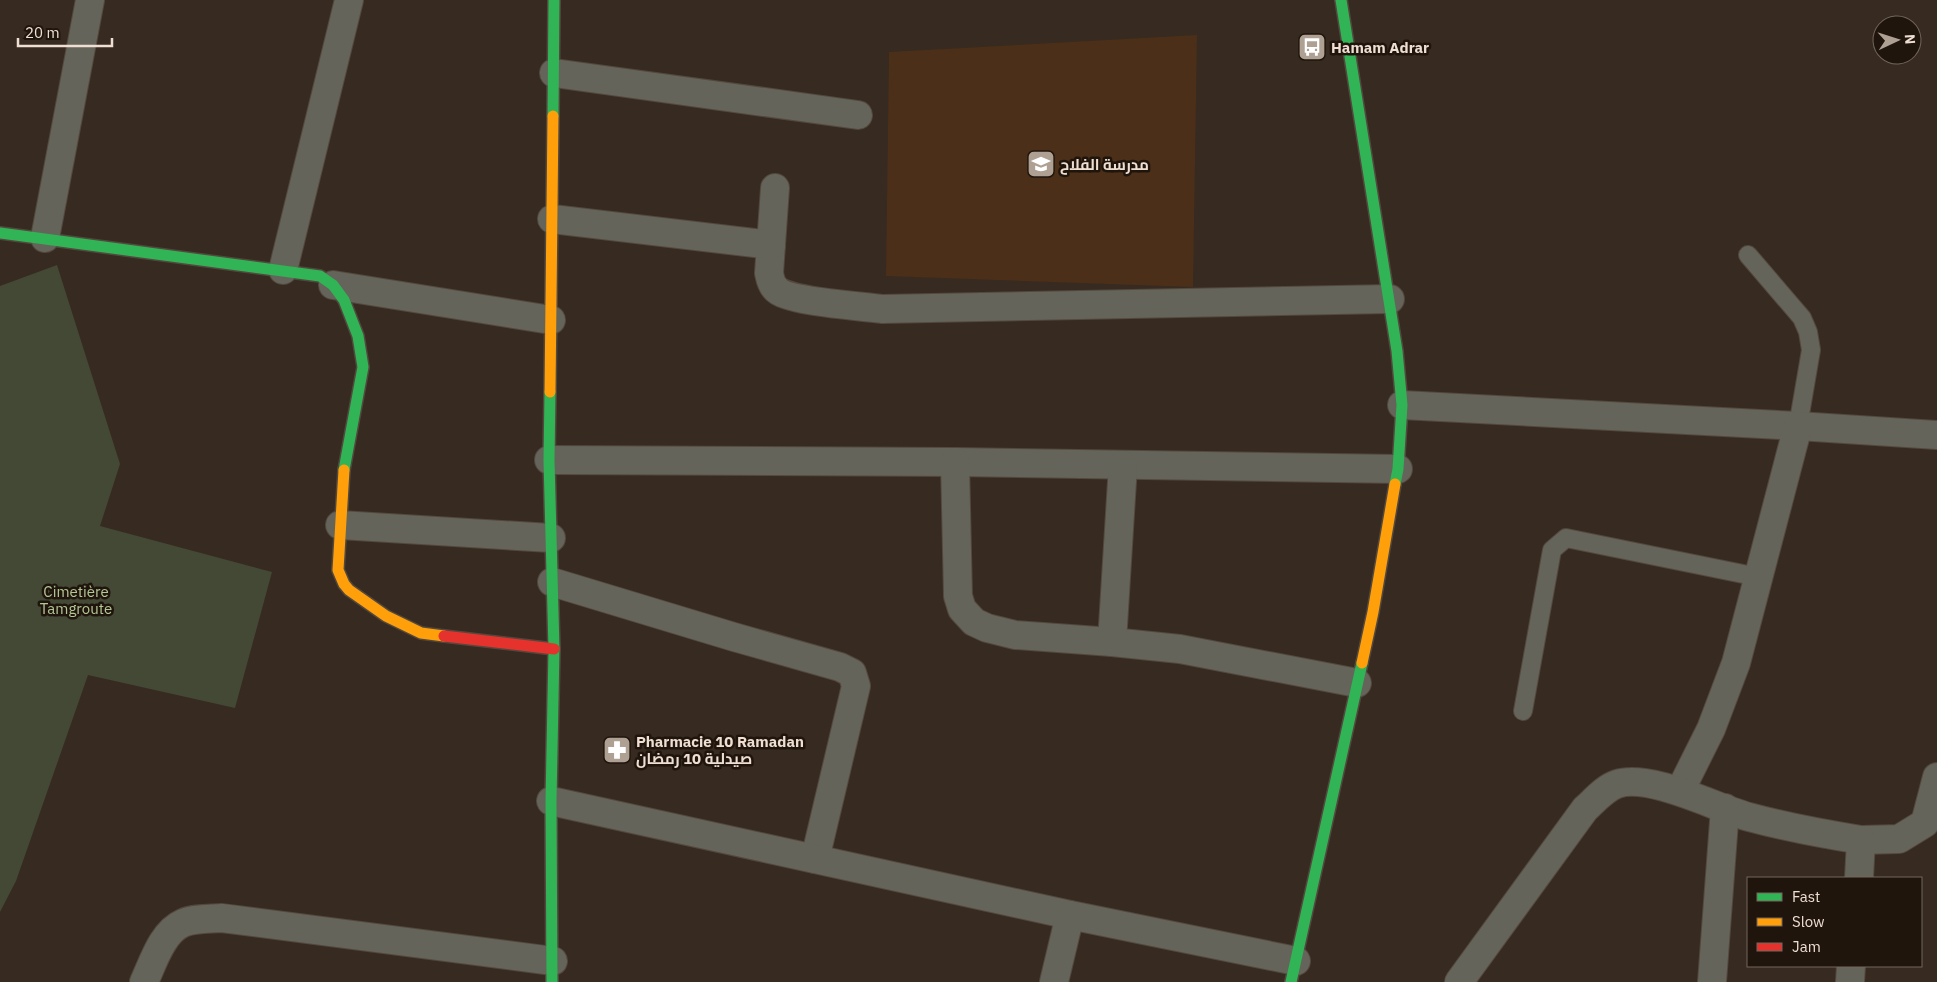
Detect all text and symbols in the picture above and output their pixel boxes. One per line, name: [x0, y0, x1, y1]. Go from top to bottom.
scale bar: [18, 15, 111, 47]
north arrow: [1872, 15, 1922, 65]
text: 20 m: [25, 23, 60, 42]
bus stop icon: Hamam Adrar: [1297, 32, 1327, 62]
text: N: [1901, 33, 1919, 45]
place label: Hamam Adrar: [1331, 38, 1429, 57]
school or university icon: مدرسة الفلاح: [1026, 149, 1056, 179]
place label: مدرسة الفلاح: [1060, 155, 1149, 175]
park label: Cimetière Tamgroute: [40, 582, 112, 618]
place label: Pharmacie 10 Ramadan صيدلية 10 رمضان: [636, 732, 804, 768]
pharmacy icon: Pharmacie 10 Ramadan صيدلية 10 رمضان: [602, 735, 632, 765]
legend: [1747, 877, 1922, 967]
text: Fast: [1792, 887, 1820, 906]
text: Slow: [1792, 912, 1825, 931]
text: Jam: [1792, 937, 1821, 956]

